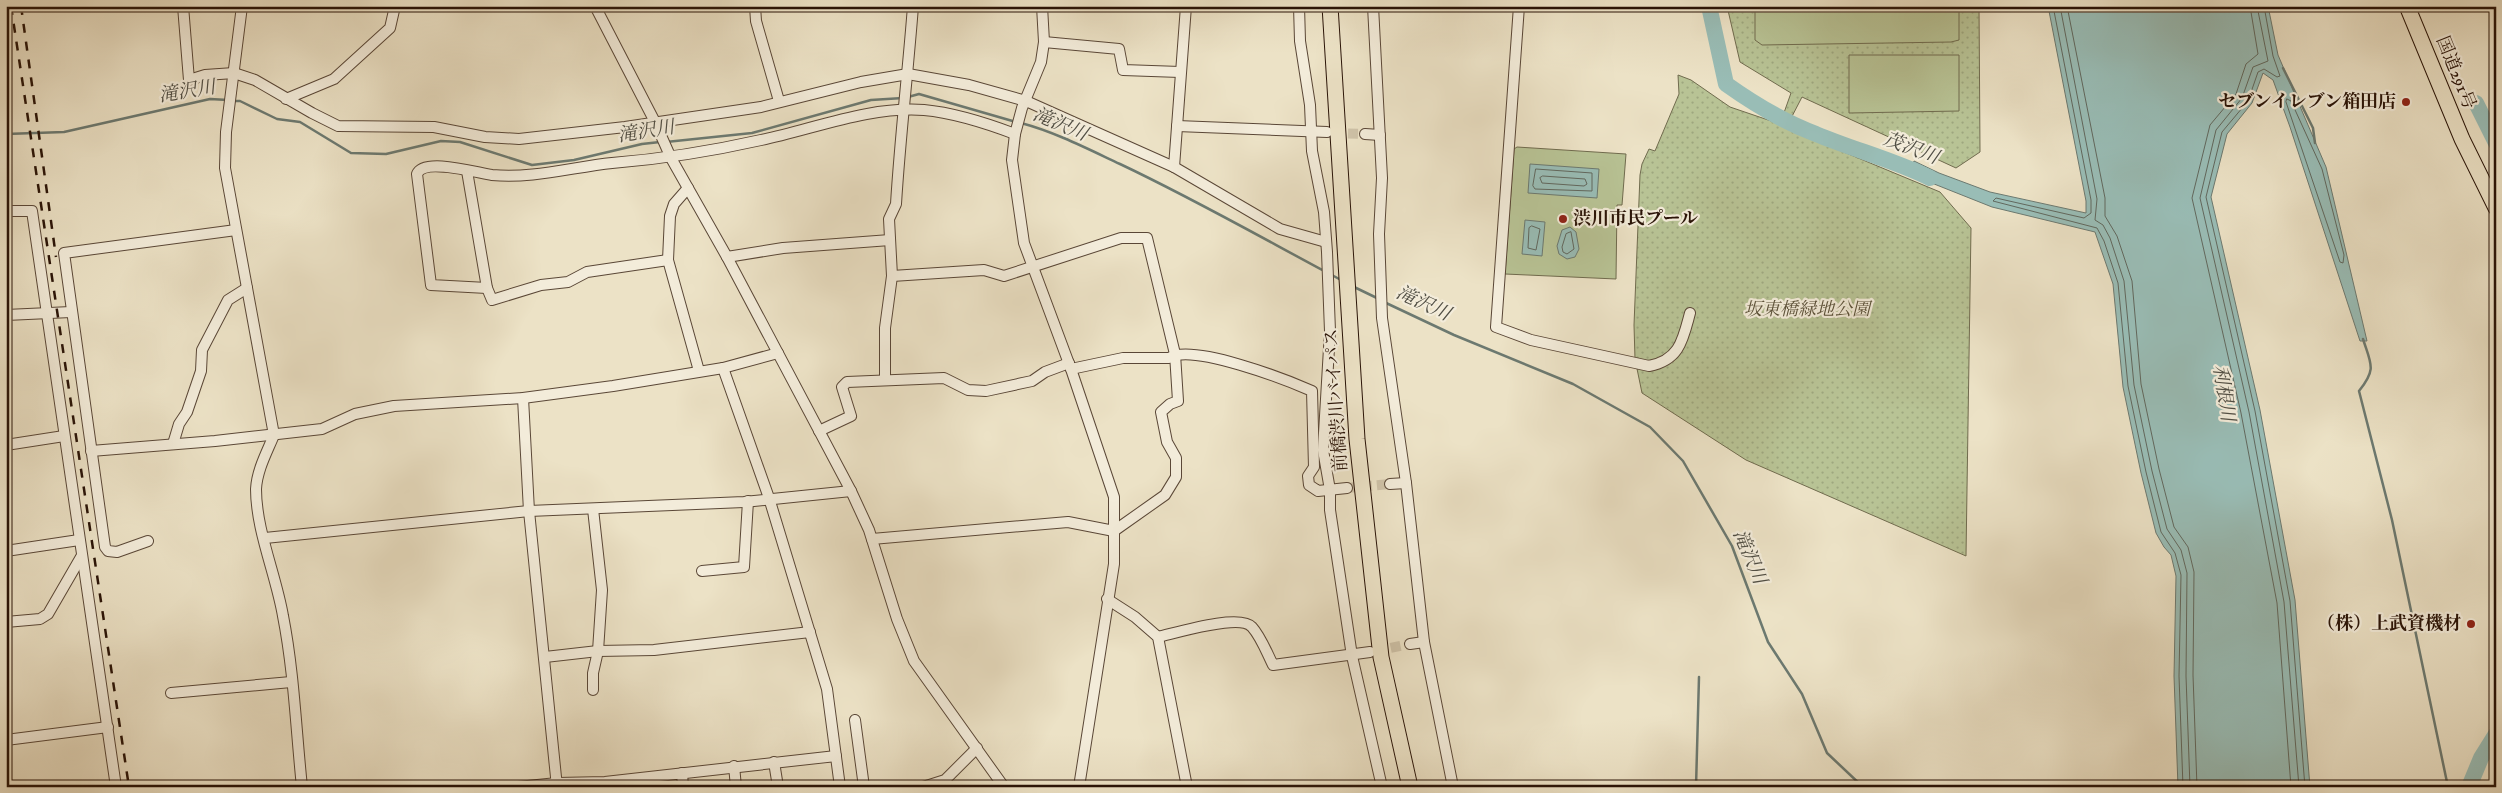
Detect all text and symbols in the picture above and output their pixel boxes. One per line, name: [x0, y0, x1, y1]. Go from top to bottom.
street label: 国道291号: [2430, 33, 2480, 113]
water label: 滝沢川: [157, 75, 219, 108]
place label: セブンイレブン箱田店: [2218, 91, 2396, 114]
marker: セブンイレブン箱田店: [2400, 96, 2412, 108]
water label: 滝沢川: [1029, 103, 1093, 148]
water label: 滝沢川: [616, 115, 678, 148]
water label: 茂沢川: [1880, 128, 1944, 171]
place label: 渋川市民プール: [1573, 208, 1698, 231]
marker: 渋川市民プール: [1557, 213, 1569, 225]
water label: 滝沢川: [1392, 281, 1456, 328]
park label: 坂東橋緑地公園: [1744, 299, 1873, 322]
street label: 前橋渋川バイパス: [1321, 328, 1353, 472]
water label: 利根川: [2207, 363, 2240, 425]
water label: 滝沢川: [1727, 526, 1772, 590]
place label: （株）上武資機材: [2317, 613, 2461, 636]
marker: （株）上武資機材: [2465, 618, 2477, 630]

